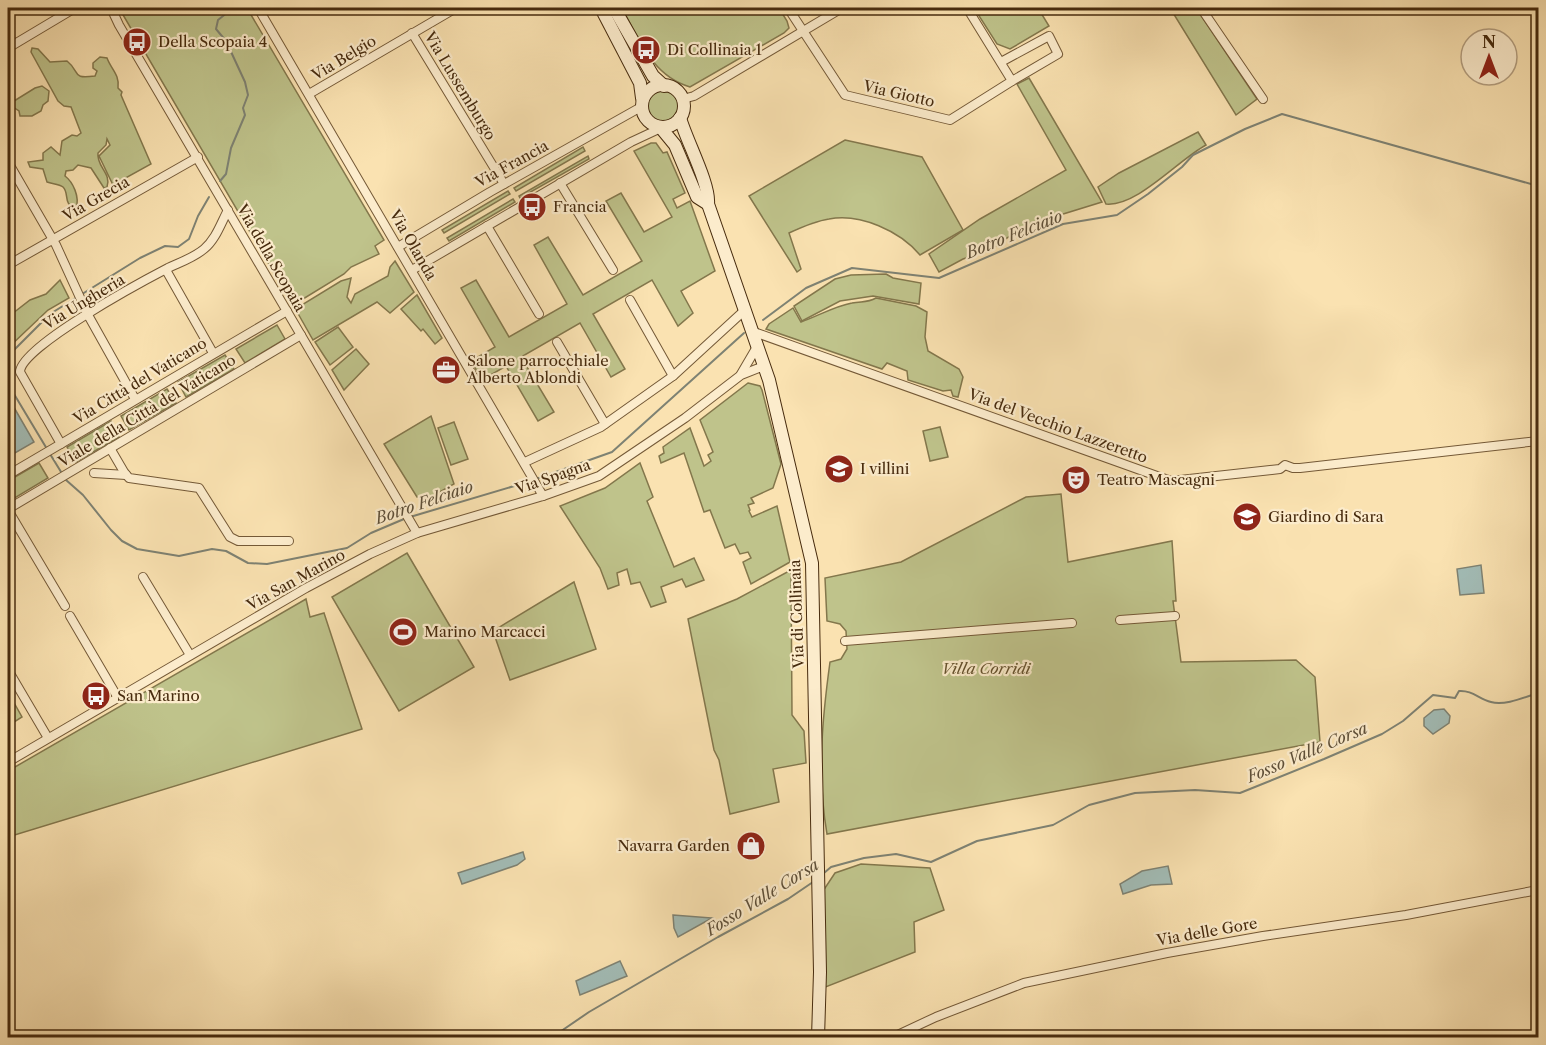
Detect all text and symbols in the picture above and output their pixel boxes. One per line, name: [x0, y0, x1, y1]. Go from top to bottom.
bus stop icon: Della Scopaia 4: [121, 26, 153, 58]
street label: Via Lussemburgo: [420, 27, 500, 143]
north arrow: [1459, 27, 1519, 87]
street label: Via Belgio: [307, 31, 380, 85]
place label: Della Scopaia 4: [158, 32, 267, 51]
text: N: [1482, 32, 1496, 52]
bus stop icon: Di Collinaia 1: [630, 34, 662, 66]
place label: Di Collinaia 1: [667, 40, 763, 59]
street label: Via Giotto: [861, 76, 937, 111]
street label: Via Francia: [471, 136, 552, 192]
street label: Via Grecia: [58, 172, 133, 226]
bus stop icon: Francia: [516, 191, 548, 223]
place label: Francia: [553, 197, 607, 216]
street label: Via della Scopaia: [232, 200, 310, 315]
street label: Via Olanda: [385, 205, 441, 283]
water label: Botro Felciaio: [961, 206, 1065, 263]
street label: Via Ungheria: [38, 270, 128, 334]
street label: Via Città del Vaticano: [69, 333, 210, 429]
street label: Viale della Città del Vaticano: [54, 350, 239, 472]
place label: Salone parrocchiale Alberto Ablondi: [466, 351, 609, 387]
office icon: Salone parrocchiale Alberto Ablondi: [430, 354, 462, 386]
street label: Via del Vecchio Lazzeretto: [965, 384, 1150, 467]
school or university icon: I villini: [823, 453, 855, 485]
street label: Via Spagna: [512, 455, 593, 499]
place label: I villini: [860, 459, 910, 478]
theatre icon: Teatro Mascagni: [1060, 464, 1092, 496]
place label: Teatro Mascagni: [1097, 470, 1215, 489]
water label: Botro Felciaio: [370, 476, 476, 529]
school or university icon: Giardino di Sara: [1231, 501, 1263, 533]
place label: Giardino di Sara: [1268, 507, 1384, 526]
street label: Via San Marino: [242, 545, 348, 615]
street label: Via di Collinaia: [785, 559, 808, 670]
sports icon: Marino Marcacci: [387, 616, 419, 648]
place label: Marino Marcacci: [424, 622, 546, 641]
park label: Villa Corridi: [942, 659, 1032, 678]
bus stop icon: San Marino: [80, 680, 112, 712]
place label: San Marino: [117, 686, 200, 705]
water label: Fosso Valle Corsa: [1242, 717, 1371, 787]
shop icon: Navarra Garden: [735, 830, 767, 862]
place label: Navarra Garden: [618, 836, 731, 855]
water label: Fosso Valle Corsa: [700, 854, 823, 941]
street label: Via delle Gore: [1154, 913, 1259, 950]

